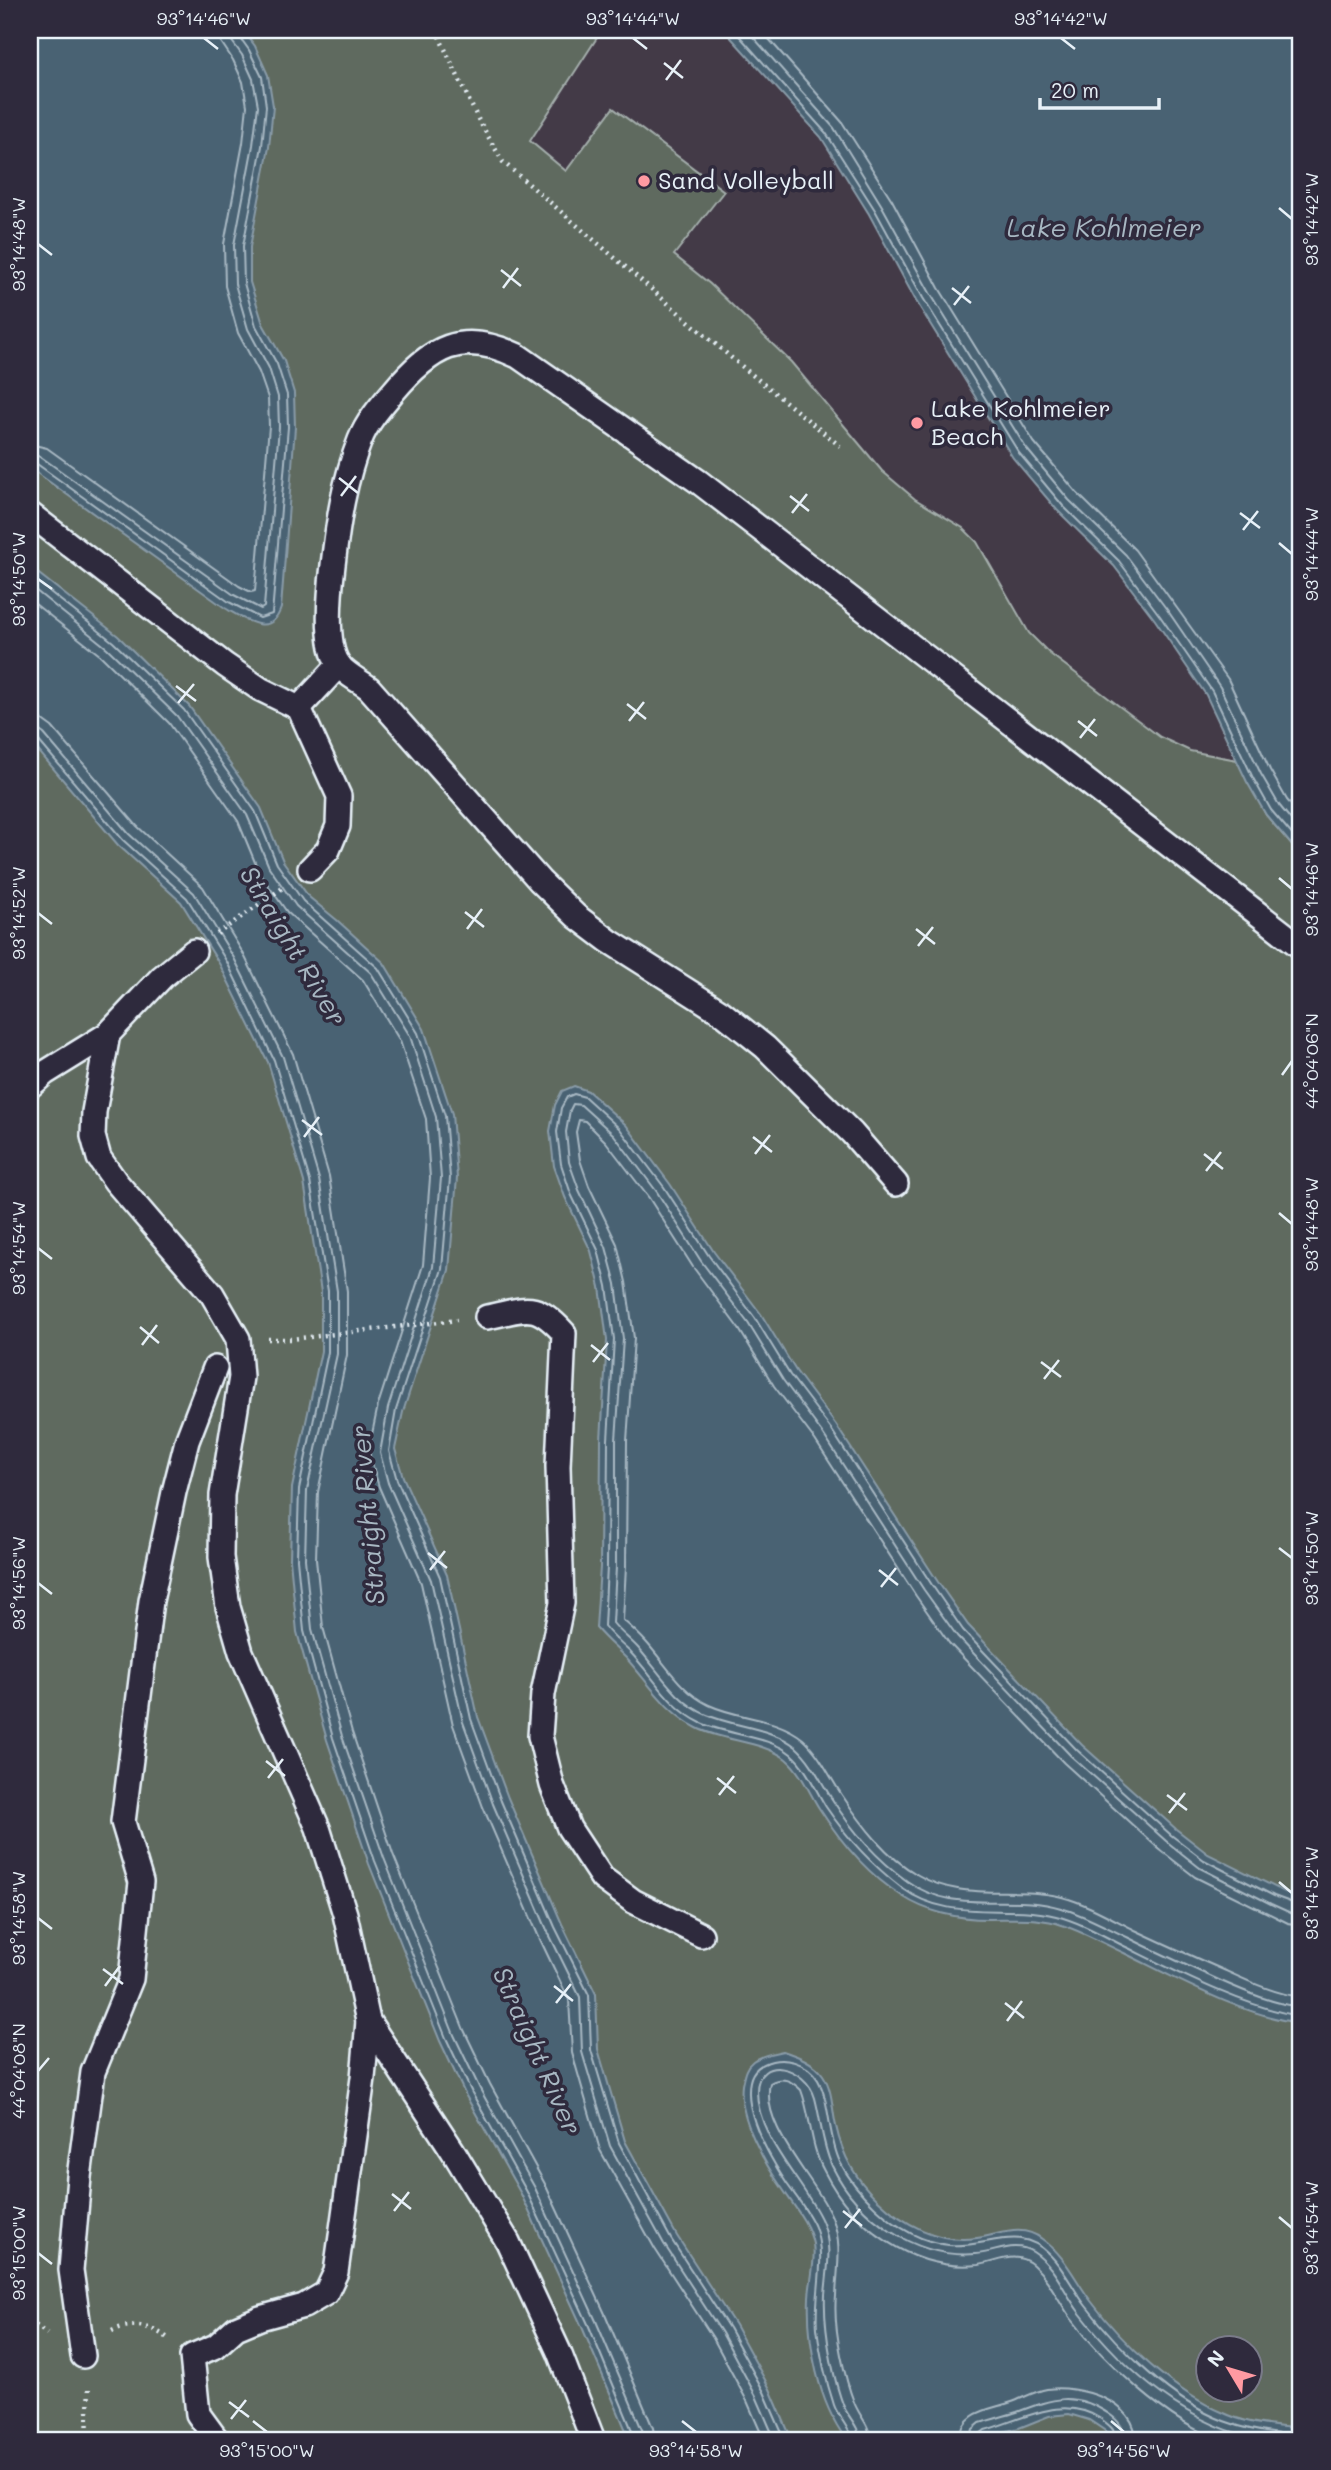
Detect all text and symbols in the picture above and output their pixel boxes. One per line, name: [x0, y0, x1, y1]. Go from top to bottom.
text: 93°14'46"W: [157, 6, 251, 30]
text: 93°14'44"W: [586, 6, 680, 30]
text: 93°14'42"W: [1014, 6, 1108, 30]
scale bar: [1040, 66, 1160, 110]
text: 20 m: [1051, 76, 1099, 103]
place label: Sand Volleyball: [658, 164, 834, 195]
text: 93°14'42"W: [1299, 172, 1323, 266]
marker: Sand Volleyball: [636, 173, 652, 189]
text: 93°14'48"W: [6, 197, 30, 291]
water label: Lake Kohlmeier: [1007, 210, 1201, 244]
place label: Lake Kohlmeier Beach: [931, 392, 1110, 451]
marker: Lake Kohlmeier Beach: [909, 415, 925, 431]
text: 93°14'44"W: [1299, 507, 1323, 601]
text: 93°14'50"W: [6, 532, 30, 626]
text: 93°14'46"W: [1299, 842, 1323, 936]
water label: Straight River: [233, 859, 355, 1032]
text: 93°14'52"W: [6, 866, 30, 960]
text: 44°04'06"N: [1299, 1013, 1323, 1109]
text: 93°14'48"W: [1299, 1177, 1323, 1271]
text: 93°14'54"W: [6, 1201, 30, 1295]
water label: Straight River: [342, 1424, 392, 1606]
text: 93°14'50"W: [1299, 1511, 1323, 1605]
text: 93°14'56"W: [6, 1536, 30, 1630]
text: 93°14'52"W: [1299, 1846, 1323, 1940]
text: 93°14'58"W: [6, 1871, 30, 1965]
water label: Straight River: [486, 1961, 590, 2140]
text: 44°04'08"N: [6, 2023, 30, 2119]
text: 93°14'54"W: [1299, 2181, 1323, 2275]
text: 93°15'00"W: [6, 2205, 30, 2301]
north arrow: [1194, 2334, 1264, 2404]
text: N: [1201, 2345, 1229, 2372]
text: 93°15'00"W: [219, 2438, 315, 2462]
text: 93°14'58"W: [649, 2438, 743, 2462]
text: 93°14'56"W: [1077, 2438, 1171, 2462]

